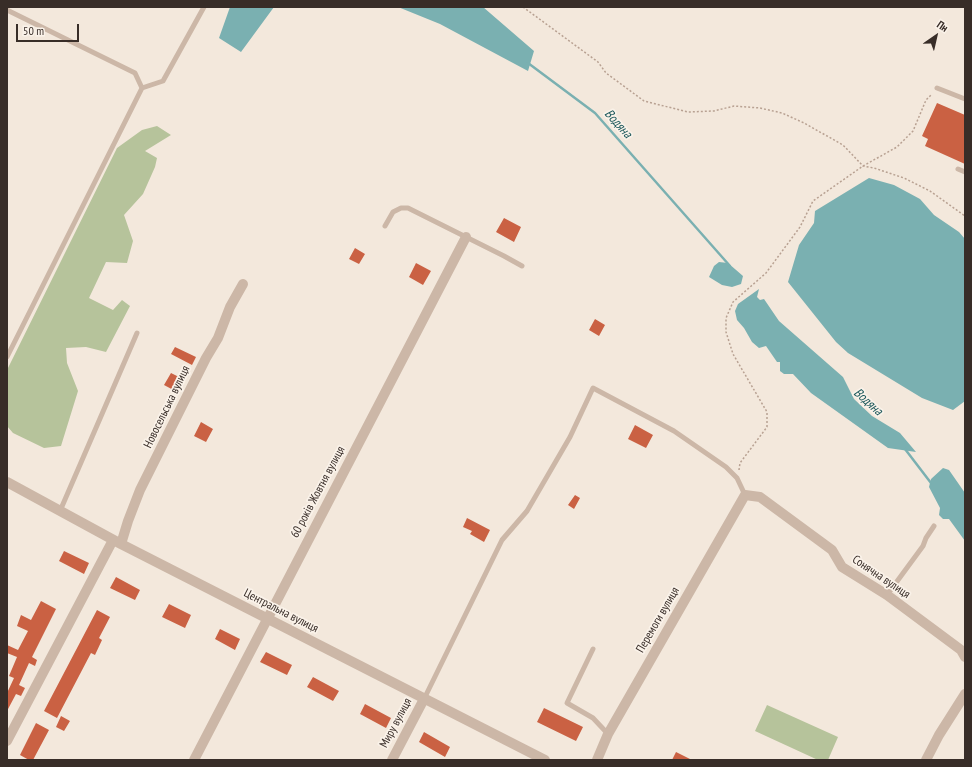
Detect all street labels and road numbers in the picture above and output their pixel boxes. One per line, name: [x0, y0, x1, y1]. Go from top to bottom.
street label: Новосельська вулиця: [141, 363, 193, 451]
street label: 60 років Жовтня вулиця: [288, 444, 348, 540]
street label: Сонячна вулиця: [849, 552, 913, 602]
street label: Перемоги вулиця: [633, 585, 683, 655]
street label: Центральна вулиця: [241, 586, 321, 636]
street label: Миру вулиця: [377, 696, 415, 750]

